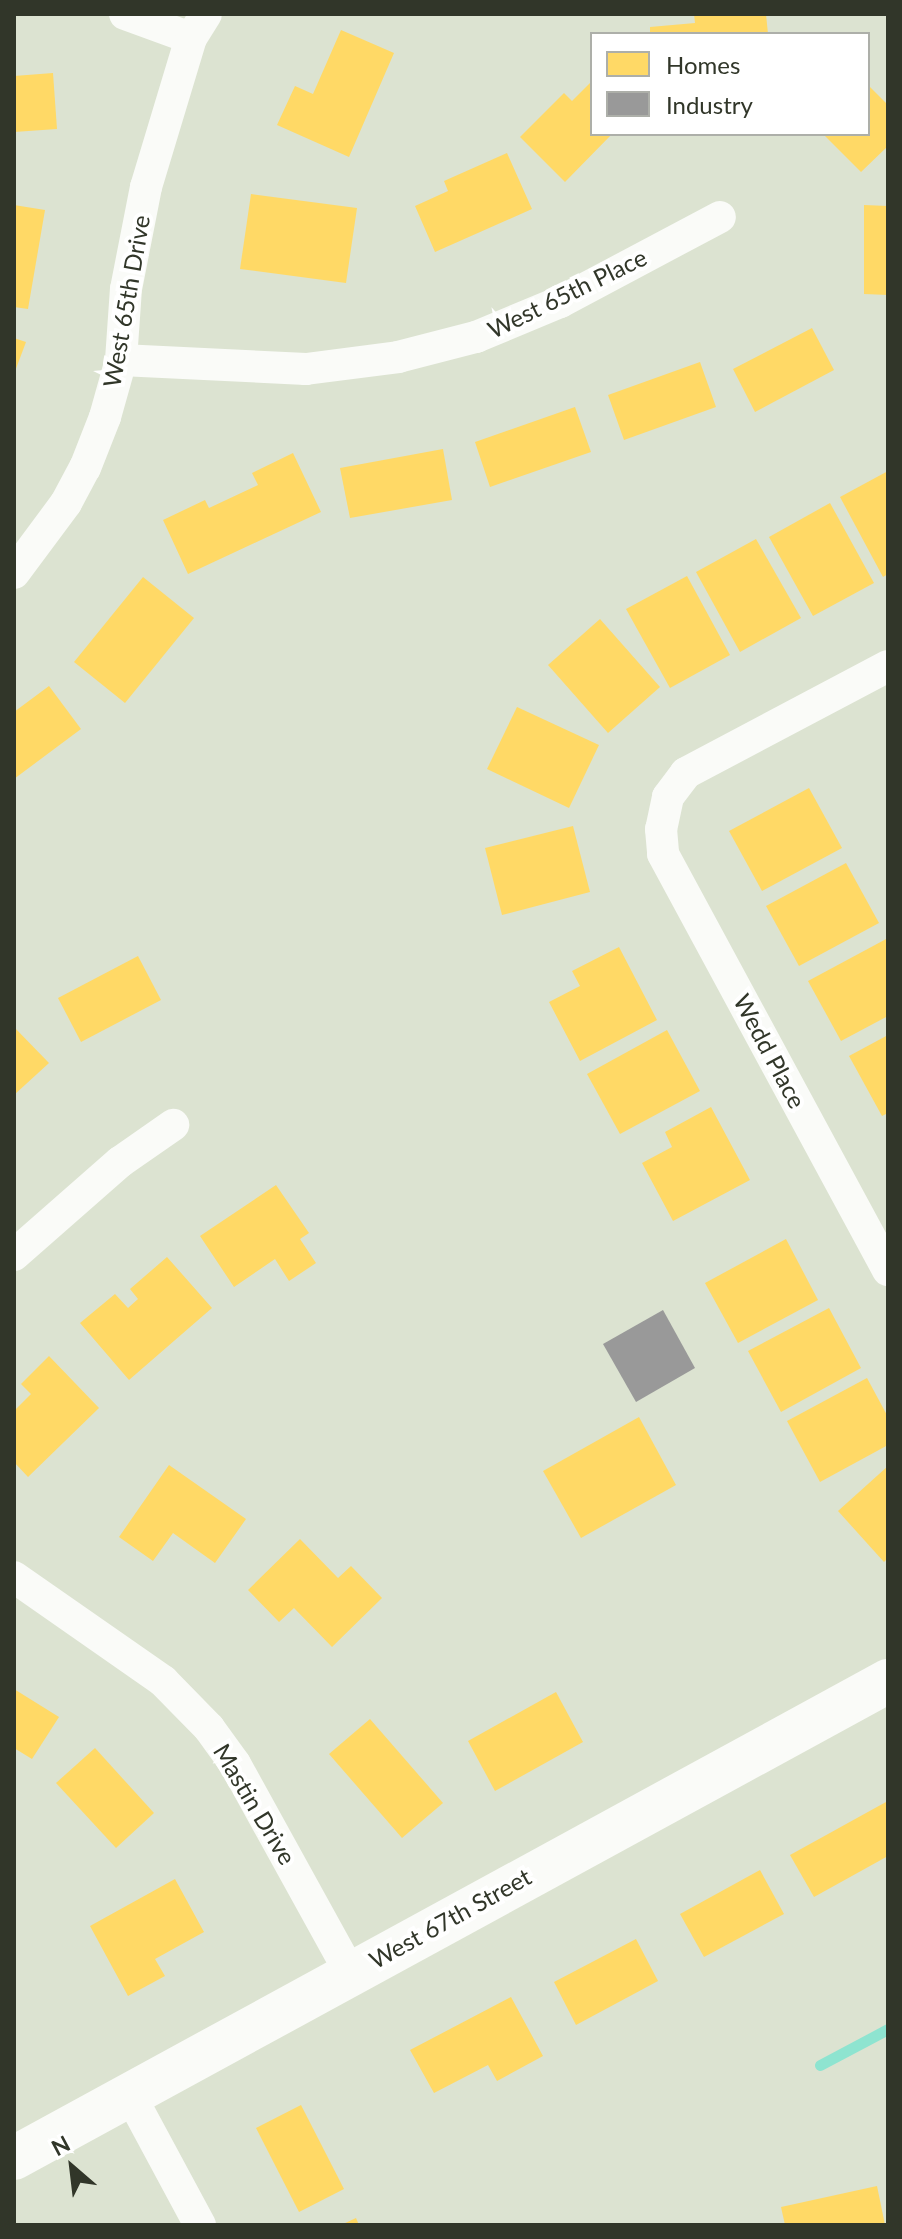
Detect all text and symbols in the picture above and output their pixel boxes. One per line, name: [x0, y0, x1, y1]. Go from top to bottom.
legend: [590, 32, 870, 136]
text: Homes: [666, 50, 740, 79]
text: Industry: [666, 90, 753, 119]
street label: West 65th Drive: [97, 213, 155, 389]
street label: West 65th Place: [483, 242, 651, 344]
street label: Wedd Place: [728, 989, 812, 1113]
street label: Mastin Drive: [208, 1738, 302, 1870]
street label: West 67th Street: [364, 1862, 536, 1974]
north arrow: [32, 2127, 112, 2207]
text: N: [47, 2129, 74, 2161]

